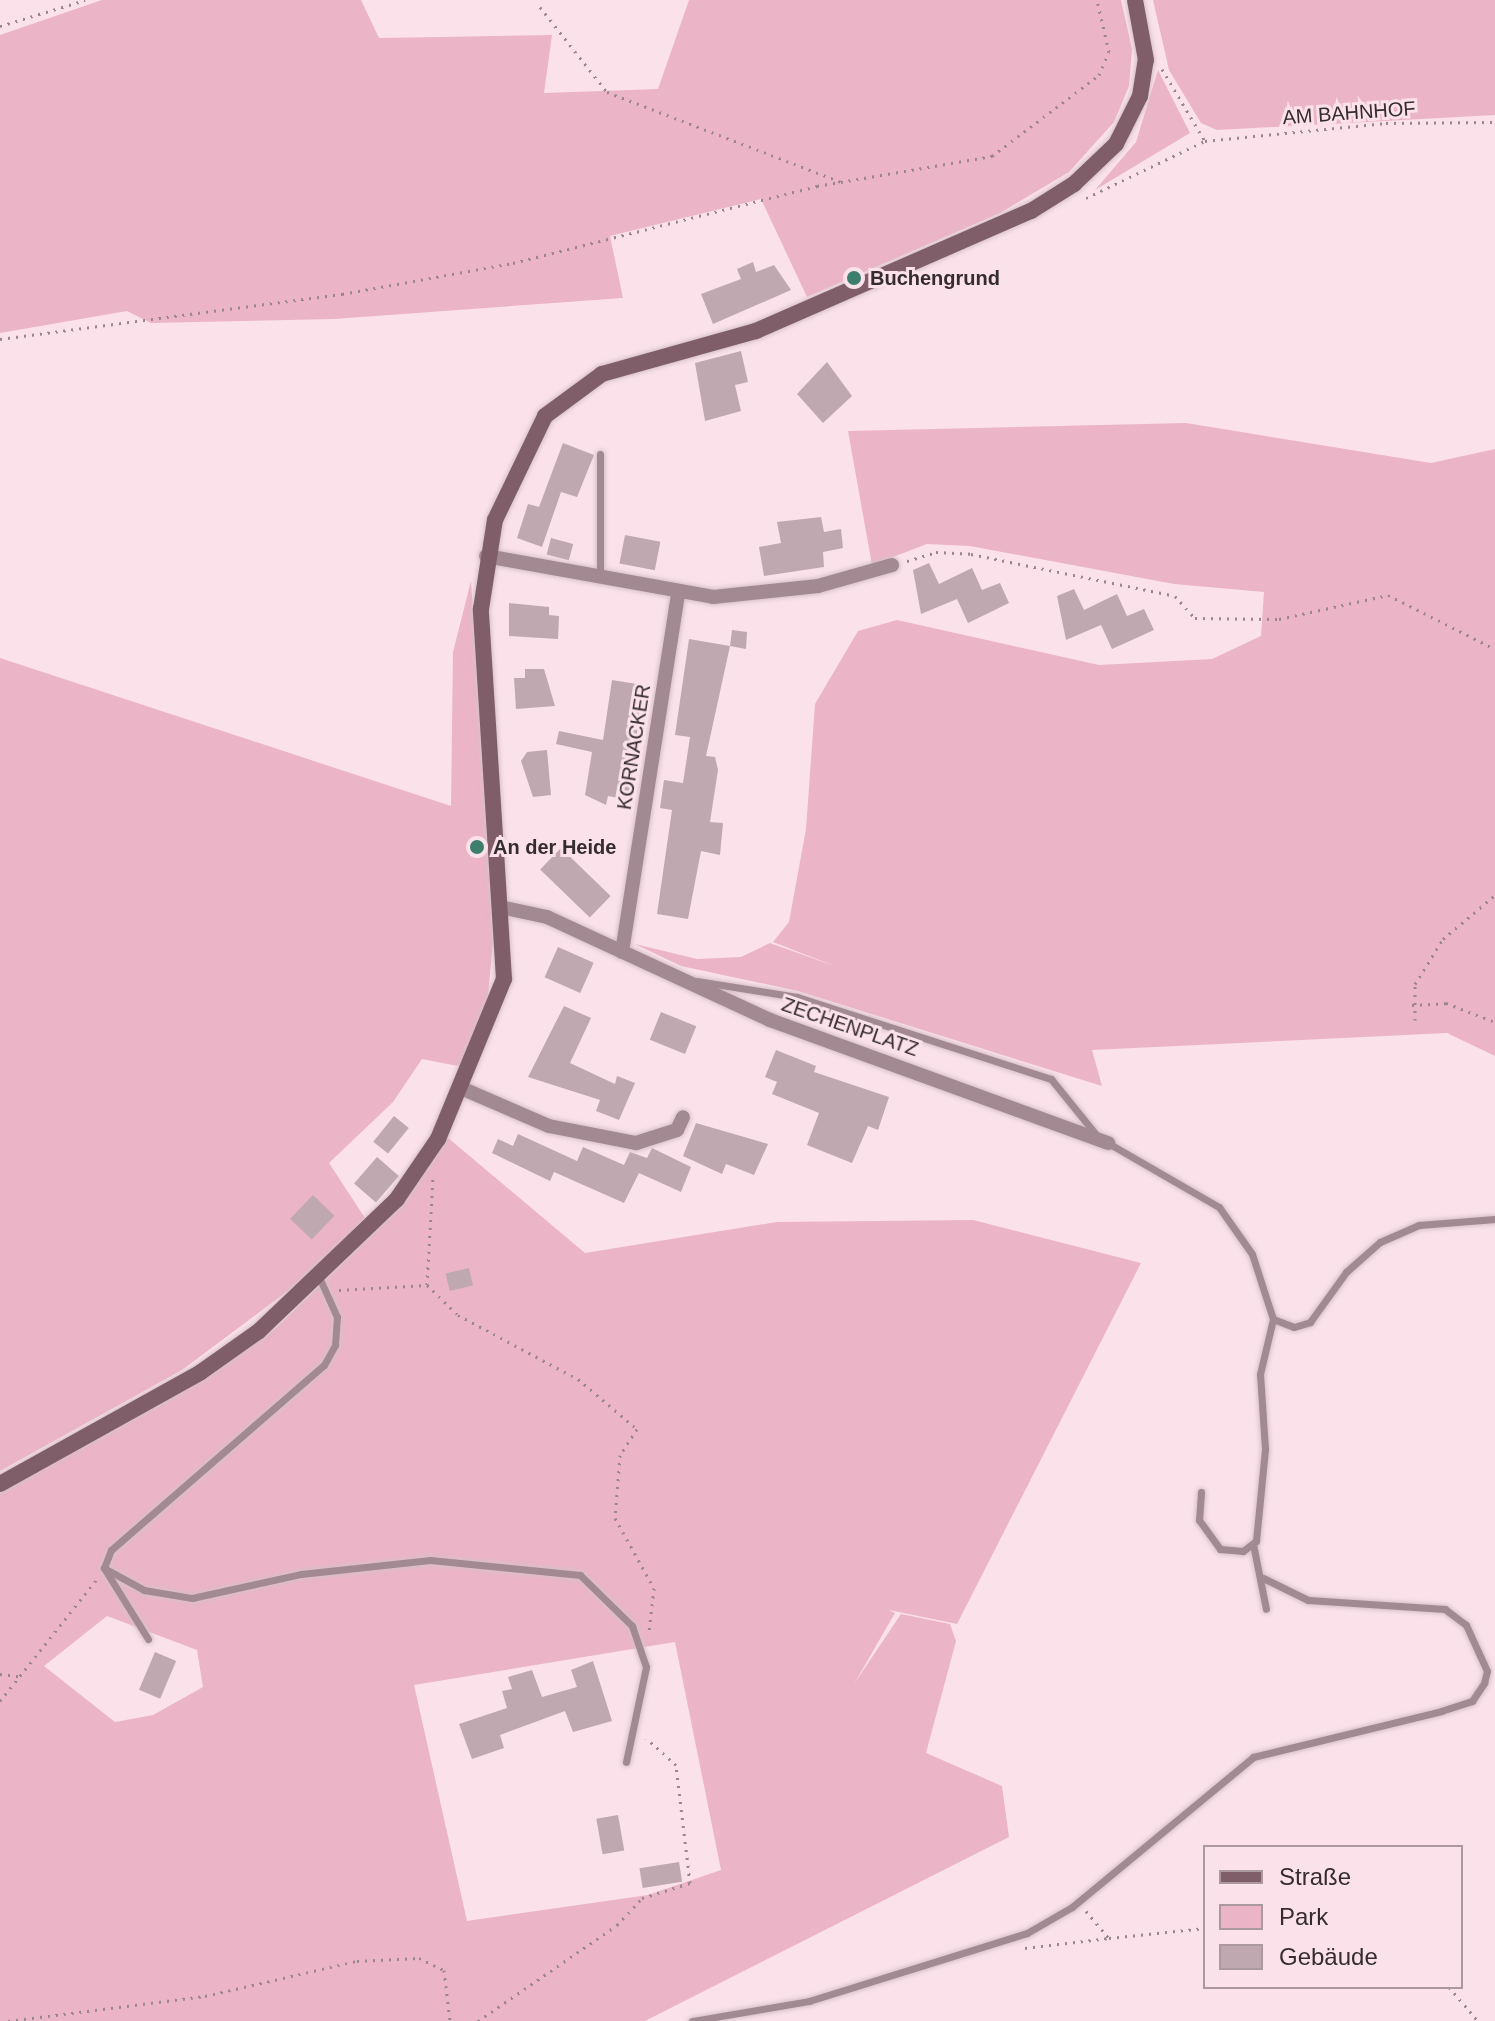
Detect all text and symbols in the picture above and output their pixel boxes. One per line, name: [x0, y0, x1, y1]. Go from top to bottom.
street label: AM BAHNHOF: [1282, 96, 1416, 130]
place label: Buchengrund: [870, 266, 1000, 290]
marker: Buchengrund: [845, 269, 863, 287]
street label: KORNACKER: [612, 683, 656, 811]
place label: An der Heide: [493, 835, 616, 859]
marker: An der Heide: [468, 838, 486, 856]
street label: ZECHENPLATZ: [778, 992, 922, 1062]
legend: [1203, 1845, 1463, 1989]
text: Straße: [1279, 1863, 1351, 1890]
text: Park: [1279, 1903, 1328, 1930]
text: Gebäude: [1279, 1943, 1378, 1970]

